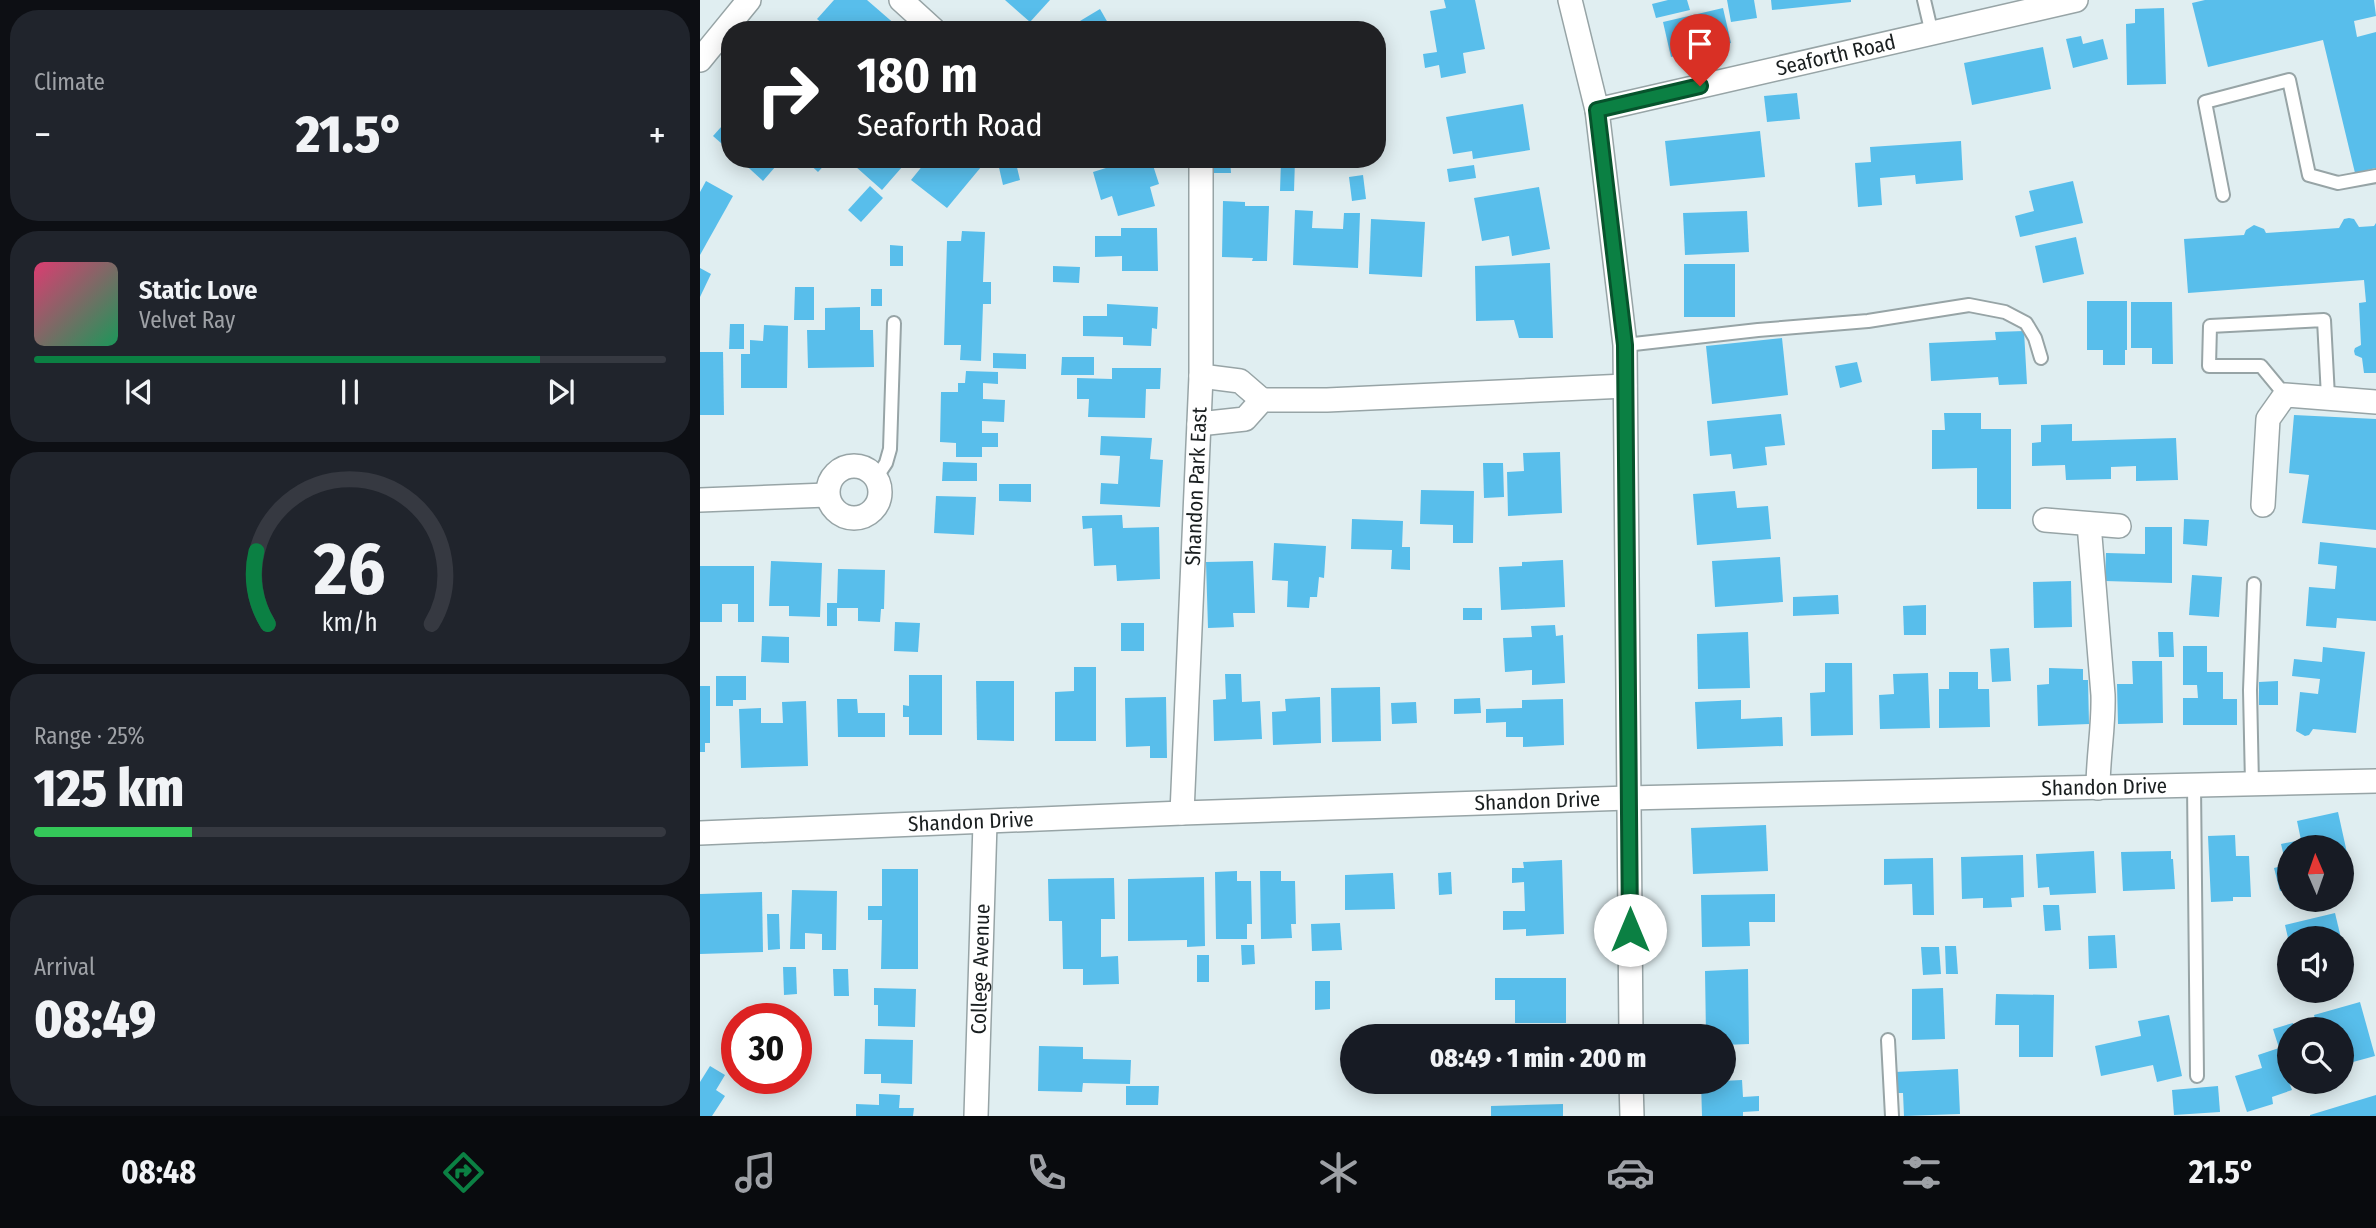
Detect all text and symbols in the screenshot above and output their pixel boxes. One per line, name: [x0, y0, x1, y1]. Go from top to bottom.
pin: [1670, 14, 1730, 86]
icon: arrive: [1681, 25, 1719, 63]
street label: Seaforth Road: [1773, 29, 1898, 81]
text: 180 m: [857, 46, 978, 105]
icon: right: [742, 49, 833, 140]
text: Climate: [34, 68, 105, 96]
text: 21.5°: [296, 103, 404, 166]
text: Seaforth Road: [857, 106, 1043, 144]
text: −: [34, 112, 51, 158]
text: +: [649, 112, 666, 158]
text: Static Love: [139, 275, 257, 306]
text: Velvet Ray: [139, 306, 235, 334]
icon: previous: [120, 373, 158, 411]
icon: pause: [331, 373, 369, 411]
icon: next: [542, 373, 580, 411]
street label: Shandon Park East: [1180, 406, 1213, 566]
text: 26: [313, 526, 386, 613]
text: km/h: [322, 608, 378, 638]
text: Range · 25%: [34, 722, 145, 750]
text: 125 km: [34, 757, 184, 820]
street label: Shandon Drive: [2041, 773, 2167, 802]
street label: Shandon Drive: [1474, 786, 1601, 816]
street label: Shandon Drive: [907, 806, 1034, 837]
north arrow: [2277, 835, 2354, 912]
map controls: [2277, 835, 2354, 1094]
position arrow: [1593, 893, 1667, 967]
street label: College Avenue: [966, 903, 996, 1035]
button: sound: [2277, 926, 2354, 1003]
text: Arrival: [34, 953, 95, 981]
text: 08:49: [34, 988, 156, 1051]
speed limit sign: 30: [721, 1003, 812, 1094]
button: search: [2277, 1017, 2354, 1094]
text: 08:49 · 1 min · 200 m: [1430, 1043, 1646, 1074]
icon: directions: [439, 1148, 488, 1197]
icon: music: [731, 1148, 780, 1197]
icon: phone: [1022, 1148, 1071, 1197]
icon: climate: [1314, 1148, 1363, 1197]
icon: car: [1606, 1148, 1655, 1197]
icon: filters: [1897, 1148, 1946, 1197]
text: 08:48: [121, 1153, 196, 1191]
text: 21.5°: [2189, 1153, 2255, 1191]

